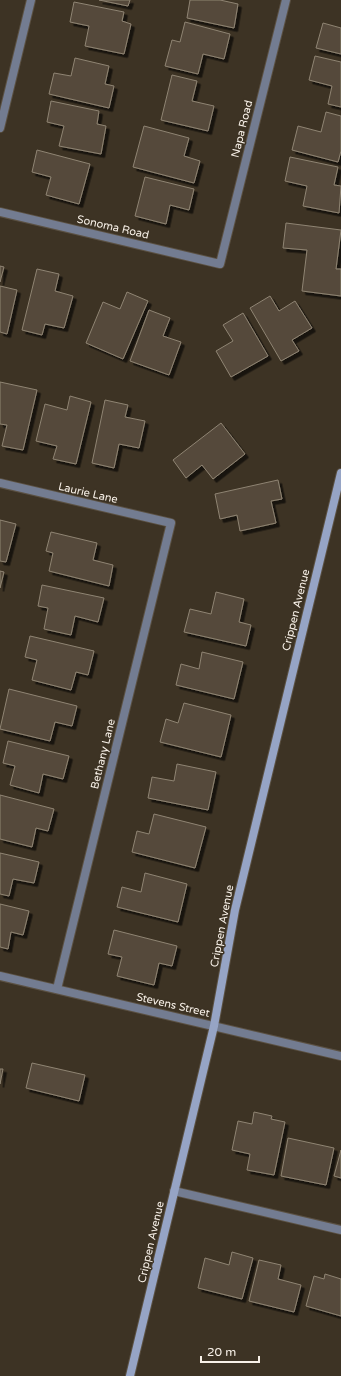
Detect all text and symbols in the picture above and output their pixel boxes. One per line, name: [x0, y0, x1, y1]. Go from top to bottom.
street label: Napa Road: [229, 99, 255, 159]
street label: Sonoma Road: [76, 212, 150, 242]
street label: Laurie Lane: [57, 480, 119, 506]
street label: Crippen Avenue: [280, 568, 312, 652]
street label: Bethany Lane: [88, 718, 118, 790]
street label: Crippen Avenue: [208, 884, 236, 968]
street label: Stevens Street: [135, 990, 211, 1020]
street label: Crippen Avenue: [135, 1200, 167, 1284]
scale bar: [201, 1338, 259, 1364]
text: 20 m: [207, 1345, 236, 1359]

